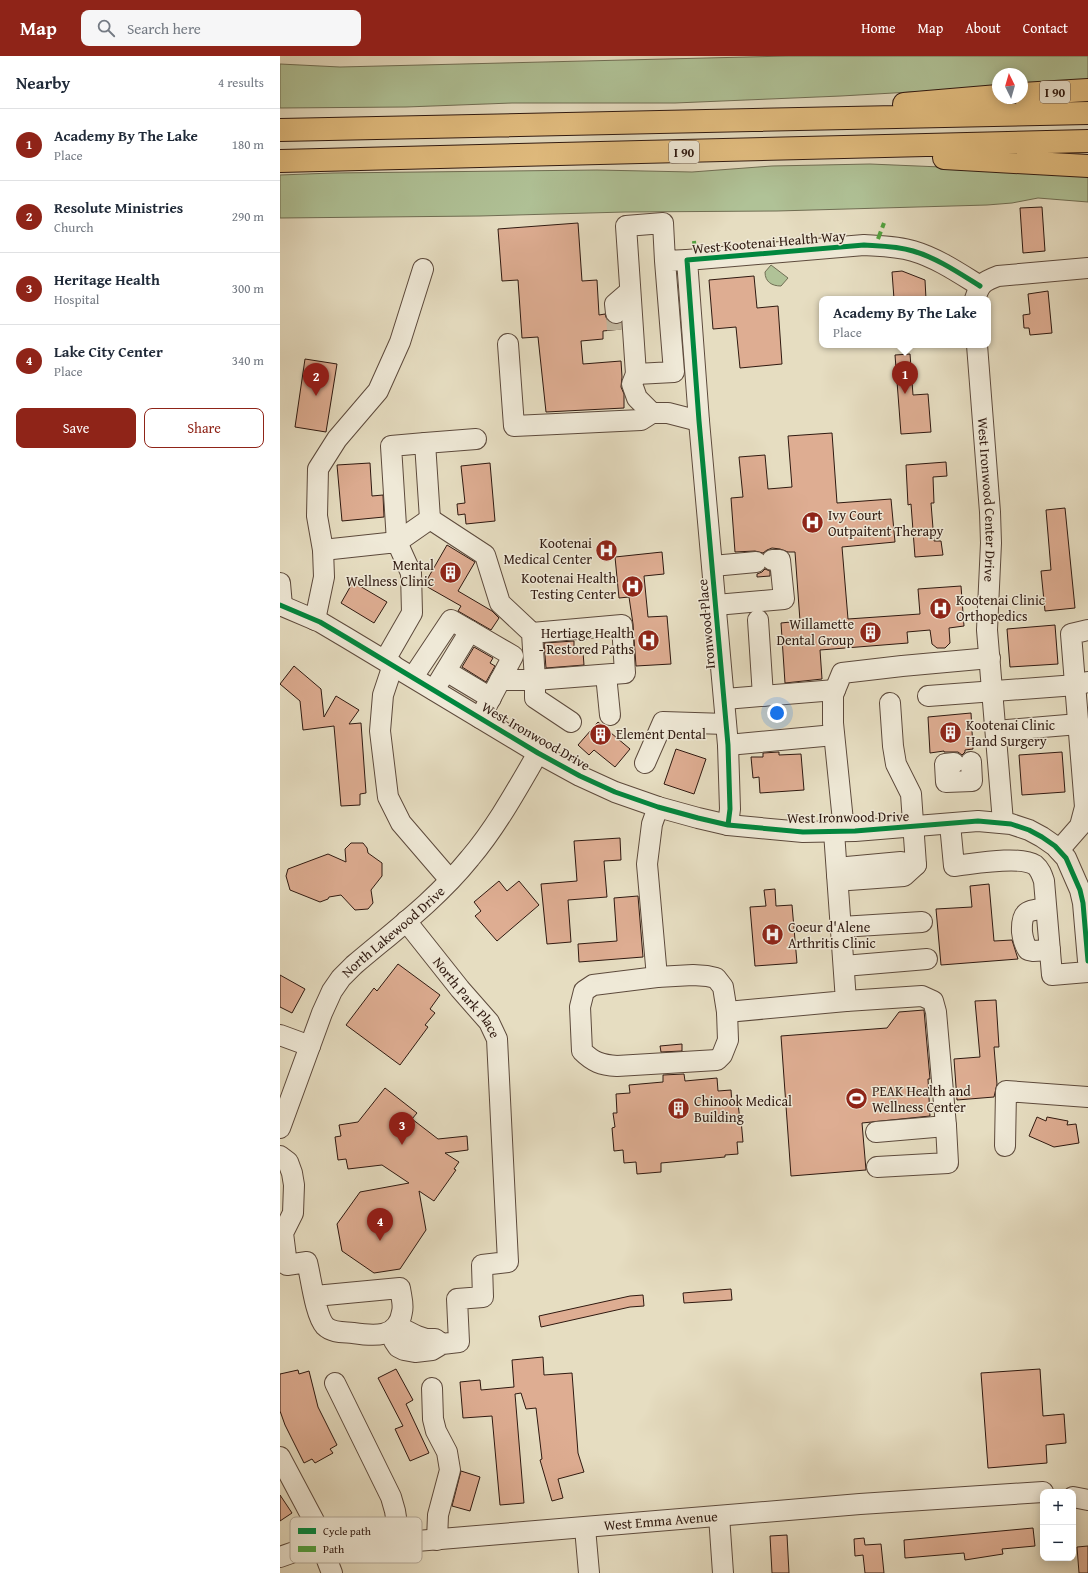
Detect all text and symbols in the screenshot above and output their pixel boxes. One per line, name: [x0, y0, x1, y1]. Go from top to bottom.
search box: [81, 10, 361, 46]
text: Map: [20, 14, 57, 42]
icon: search: [95, 17, 117, 39]
text: Search here: [127, 18, 201, 39]
text: Home: [861, 18, 896, 38]
text: Map: [918, 18, 943, 38]
text: About: [965, 18, 1001, 38]
text: Contact: [1023, 18, 1068, 38]
north arrow: [992, 68, 1028, 104]
text: Nearby: [16, 70, 70, 95]
text: 4 results: [218, 73, 264, 92]
road number: I 90: [1040, 81, 1070, 103]
text: Academy By The Lake: [54, 125, 198, 146]
text: 1: [26, 135, 32, 154]
text: 180 m: [232, 135, 264, 154]
road number: I 90: [669, 141, 699, 163]
text: Place: [54, 146, 83, 165]
text: Resolute Ministries: [54, 197, 183, 218]
text: 2: [26, 207, 32, 226]
text: 290 m: [232, 207, 264, 226]
text: Church: [54, 218, 93, 237]
street label: West Kootenai Health Way: [691, 225, 847, 259]
text: Heritage Health: [54, 269, 160, 290]
text: 3: [26, 279, 32, 298]
text: 300 m: [232, 279, 264, 298]
text: Hospital: [54, 290, 99, 309]
popup: [819, 296, 991, 348]
text: Academy By The Lake: [833, 302, 977, 323]
text: Place: [833, 323, 862, 342]
text: Lake City Center: [54, 341, 163, 362]
text: 4: [26, 351, 32, 370]
text: 340 m: [232, 351, 264, 370]
pin: 1: [892, 361, 918, 394]
text: Place: [54, 362, 83, 381]
pin: 2: [303, 363, 329, 396]
button: Save: [16, 408, 136, 448]
button: Share: [144, 408, 264, 448]
street label: West Ironwood Center Drive: [973, 417, 1001, 583]
place label: Ivy Court Outpaitent Therapy: [828, 505, 944, 541]
hospital icon: Ivy Court Outpaitent Therapy: [800, 510, 826, 536]
place label: Kootenai Medical Center: [503, 533, 592, 569]
hospital icon: Kootenai Medical Center: [594, 538, 620, 564]
place label: Mental Wellness Clinic: [346, 555, 434, 591]
building icon: Mental Wellness Clinic: [437, 560, 463, 586]
place label: Kootenai Health Testing Center: [521, 568, 616, 604]
hospital icon: Kootenai Health Testing Center: [619, 573, 645, 599]
street label: Ironwood Place: [692, 578, 720, 670]
place label: Kootenai Clinic Orthopedics: [956, 590, 1045, 626]
hospital icon: Kootenai Clinic Orthopedics: [928, 595, 954, 621]
place label: Willamette Dental Group: [776, 614, 854, 650]
building icon: Willamette Dental Group: [857, 619, 883, 645]
place label: Hertiage Health - Restored Paths: [539, 623, 634, 659]
hospital icon: Hertiage Health - Restored Paths: [636, 628, 662, 654]
street label: West Ironwood Drive: [478, 697, 594, 775]
your location: [767, 703, 787, 723]
place label: Kootenai Clinic Hand Surgery: [966, 715, 1055, 751]
building icon: Kootenai Clinic Hand Surgery: [938, 720, 964, 746]
building icon: Element Dental: [587, 721, 613, 747]
place label: Element Dental: [616, 724, 706, 744]
street label: West Ironwood Drive: [787, 806, 910, 828]
street label: North Lakewood Drive: [337, 881, 449, 982]
place label: Coeur d'Alene Arthritis Clinic: [788, 917, 876, 953]
hospital icon: Coeur d'Alene Arthritis Clinic: [760, 922, 786, 948]
street label: North Park Place: [428, 953, 505, 1042]
place label: PEAK Health and Wellness Center: [872, 1081, 971, 1117]
sports icon: PEAK Health and Wellness Center: [844, 1086, 870, 1112]
place label: Chinook Medical Building: [694, 1091, 792, 1127]
building icon: Chinook Medical Building: [665, 1096, 691, 1122]
pin: 3: [389, 1112, 415, 1145]
pin: 4: [367, 1208, 393, 1241]
map controls: [1040, 1489, 1076, 1561]
button: +: [1040, 1489, 1076, 1525]
street label: West Emma Avenue: [603, 1506, 719, 1535]
legend: [290, 1517, 422, 1563]
text: Cycle path: [323, 1523, 372, 1539]
button: −: [1040, 1525, 1076, 1561]
text: Path: [323, 1541, 345, 1557]

